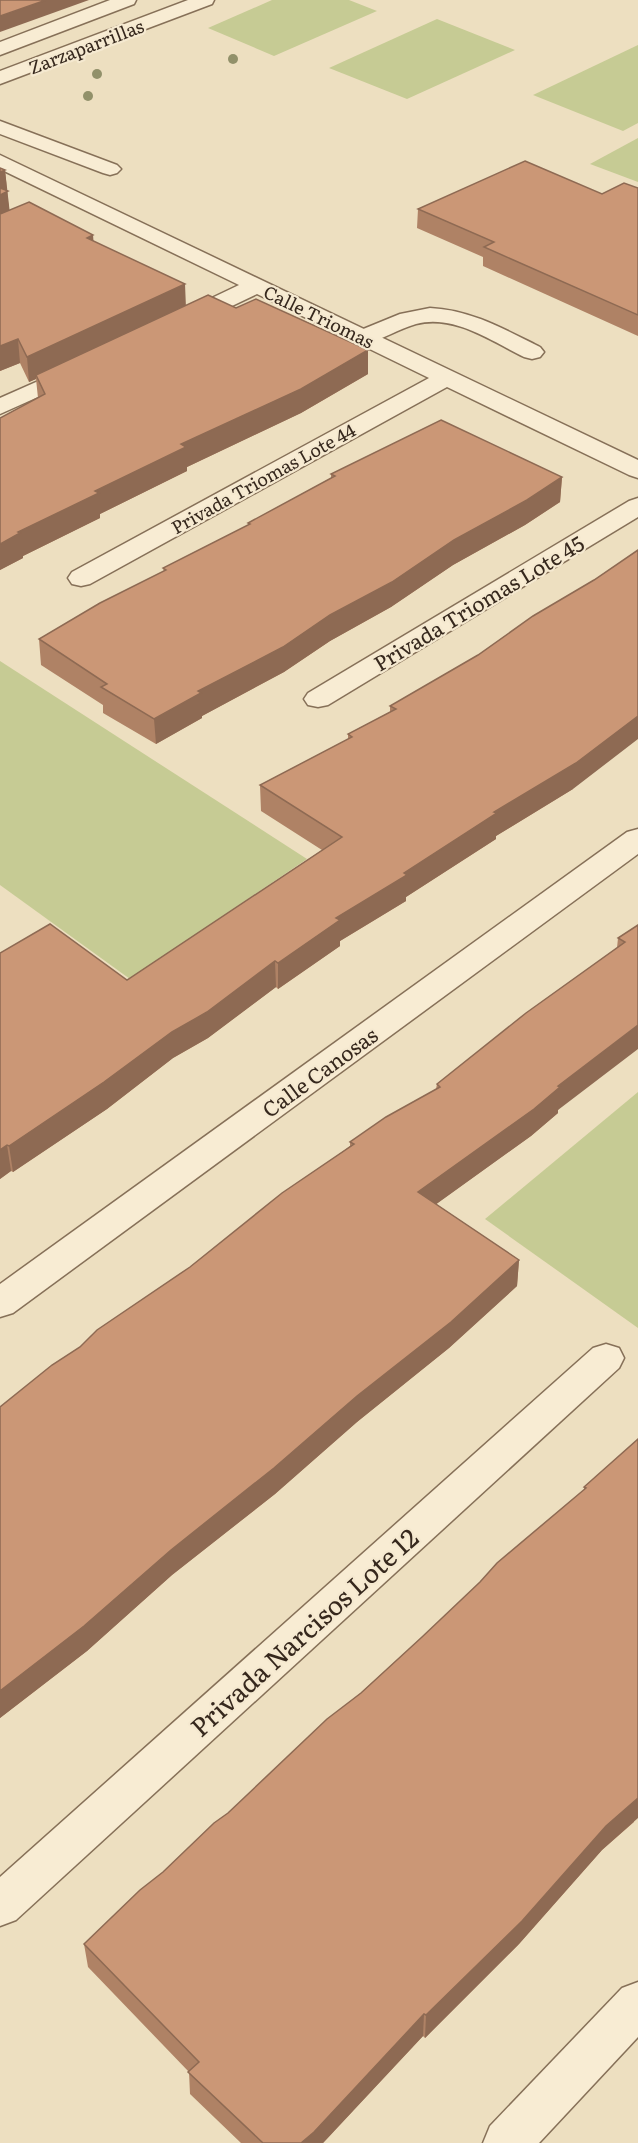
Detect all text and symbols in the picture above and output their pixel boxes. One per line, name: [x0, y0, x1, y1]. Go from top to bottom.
street label: Zarzaparrillas: [24, 12, 148, 80]
street label: Calle Triomas: [259, 278, 379, 354]
street label: Privada Triomas Lote 44: [166, 416, 360, 540]
street label: Privada Triomas Lote 45: [367, 527, 589, 677]
street label: Calle Canosas: [255, 1018, 383, 1124]
street label: Privada Narcisos Lote 12: [180, 1518, 426, 1744]

